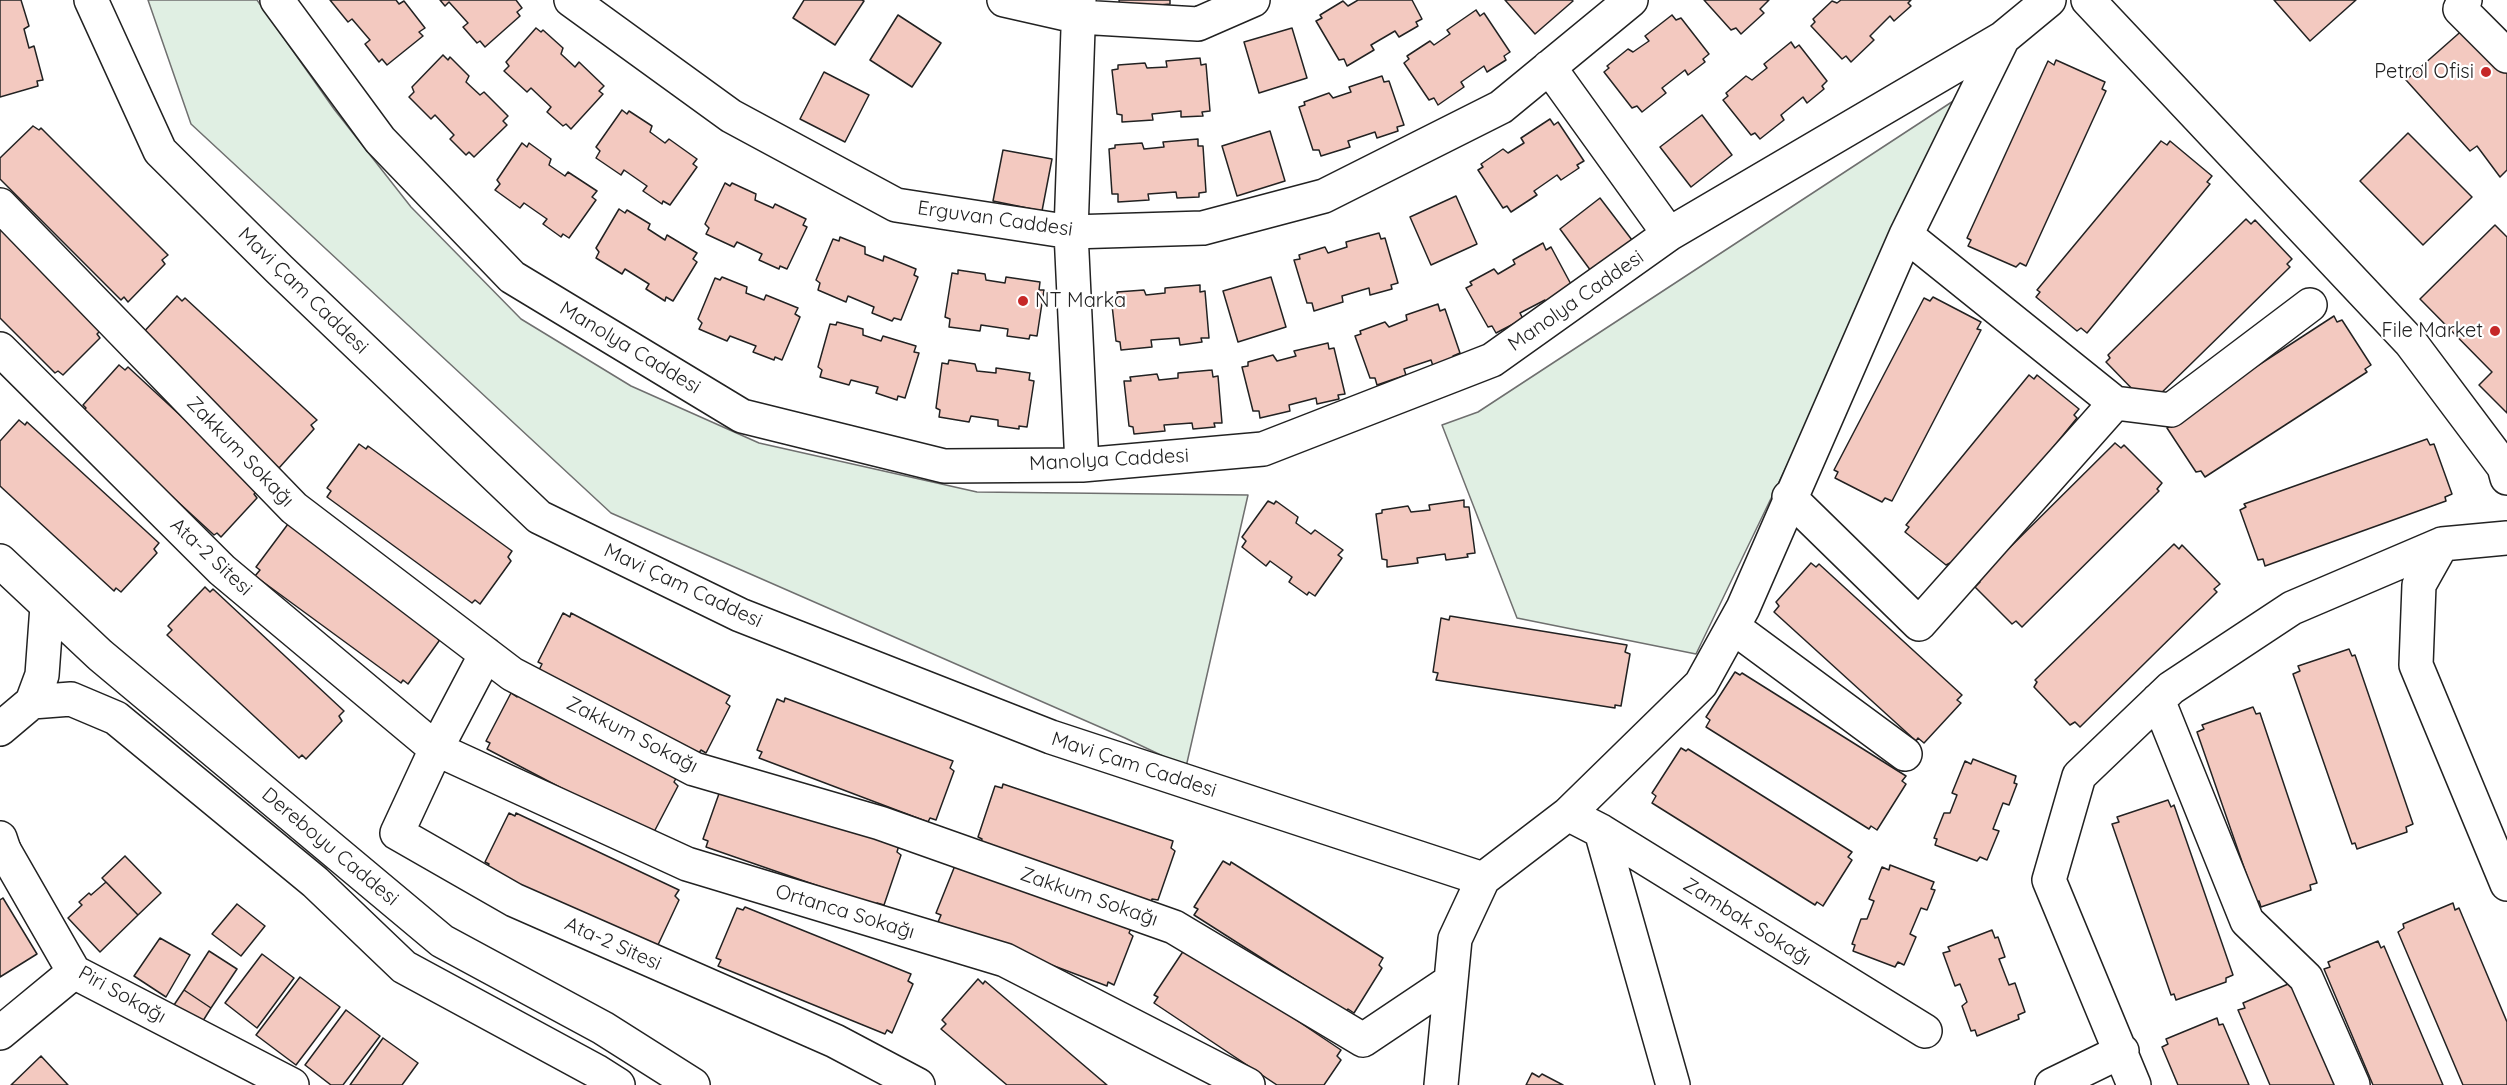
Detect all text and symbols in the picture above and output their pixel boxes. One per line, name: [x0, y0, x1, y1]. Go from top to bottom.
place label: Petrol Ofisi: [2374, 60, 2474, 84]
marker: Petrol Ofisi: [2479, 65, 2493, 79]
street label: Erguvan Caddesi: [916, 196, 1074, 242]
street label: Mavi Çam Caddesi: [233, 223, 373, 359]
street label: Manolya Caddesi: [1504, 245, 1648, 357]
place label: NT Marka: [1035, 289, 1126, 313]
marker: NT Marka: [1016, 294, 1030, 308]
street label: Manolya Caddesi: [555, 297, 705, 399]
place label: File Market: [2382, 319, 2483, 343]
marker: File Market: [2488, 324, 2502, 338]
street label: Zakkum Sokağı: [181, 392, 299, 512]
street label: Manolya Caddesi: [1029, 444, 1189, 476]
street label: Ata-2 Sitesi: [165, 513, 257, 601]
street label: Mavi Çam Caddesi: [600, 539, 766, 633]
street label: Zakkum Sokağı: [562, 692, 702, 778]
street label: Mavi Çam Caddesi: [1049, 727, 1219, 803]
street label: Dereboyu Caddesi: [257, 783, 403, 911]
street label: Zakkum Sokağı: [1017, 862, 1161, 932]
street label: Zambak Sokağı: [1679, 873, 1815, 971]
street label: Ortanca Sokağı: [773, 879, 917, 945]
street label: Ata-2 Sitesi: [561, 912, 665, 976]
street label: Piri Sokağı: [74, 961, 170, 1029]

